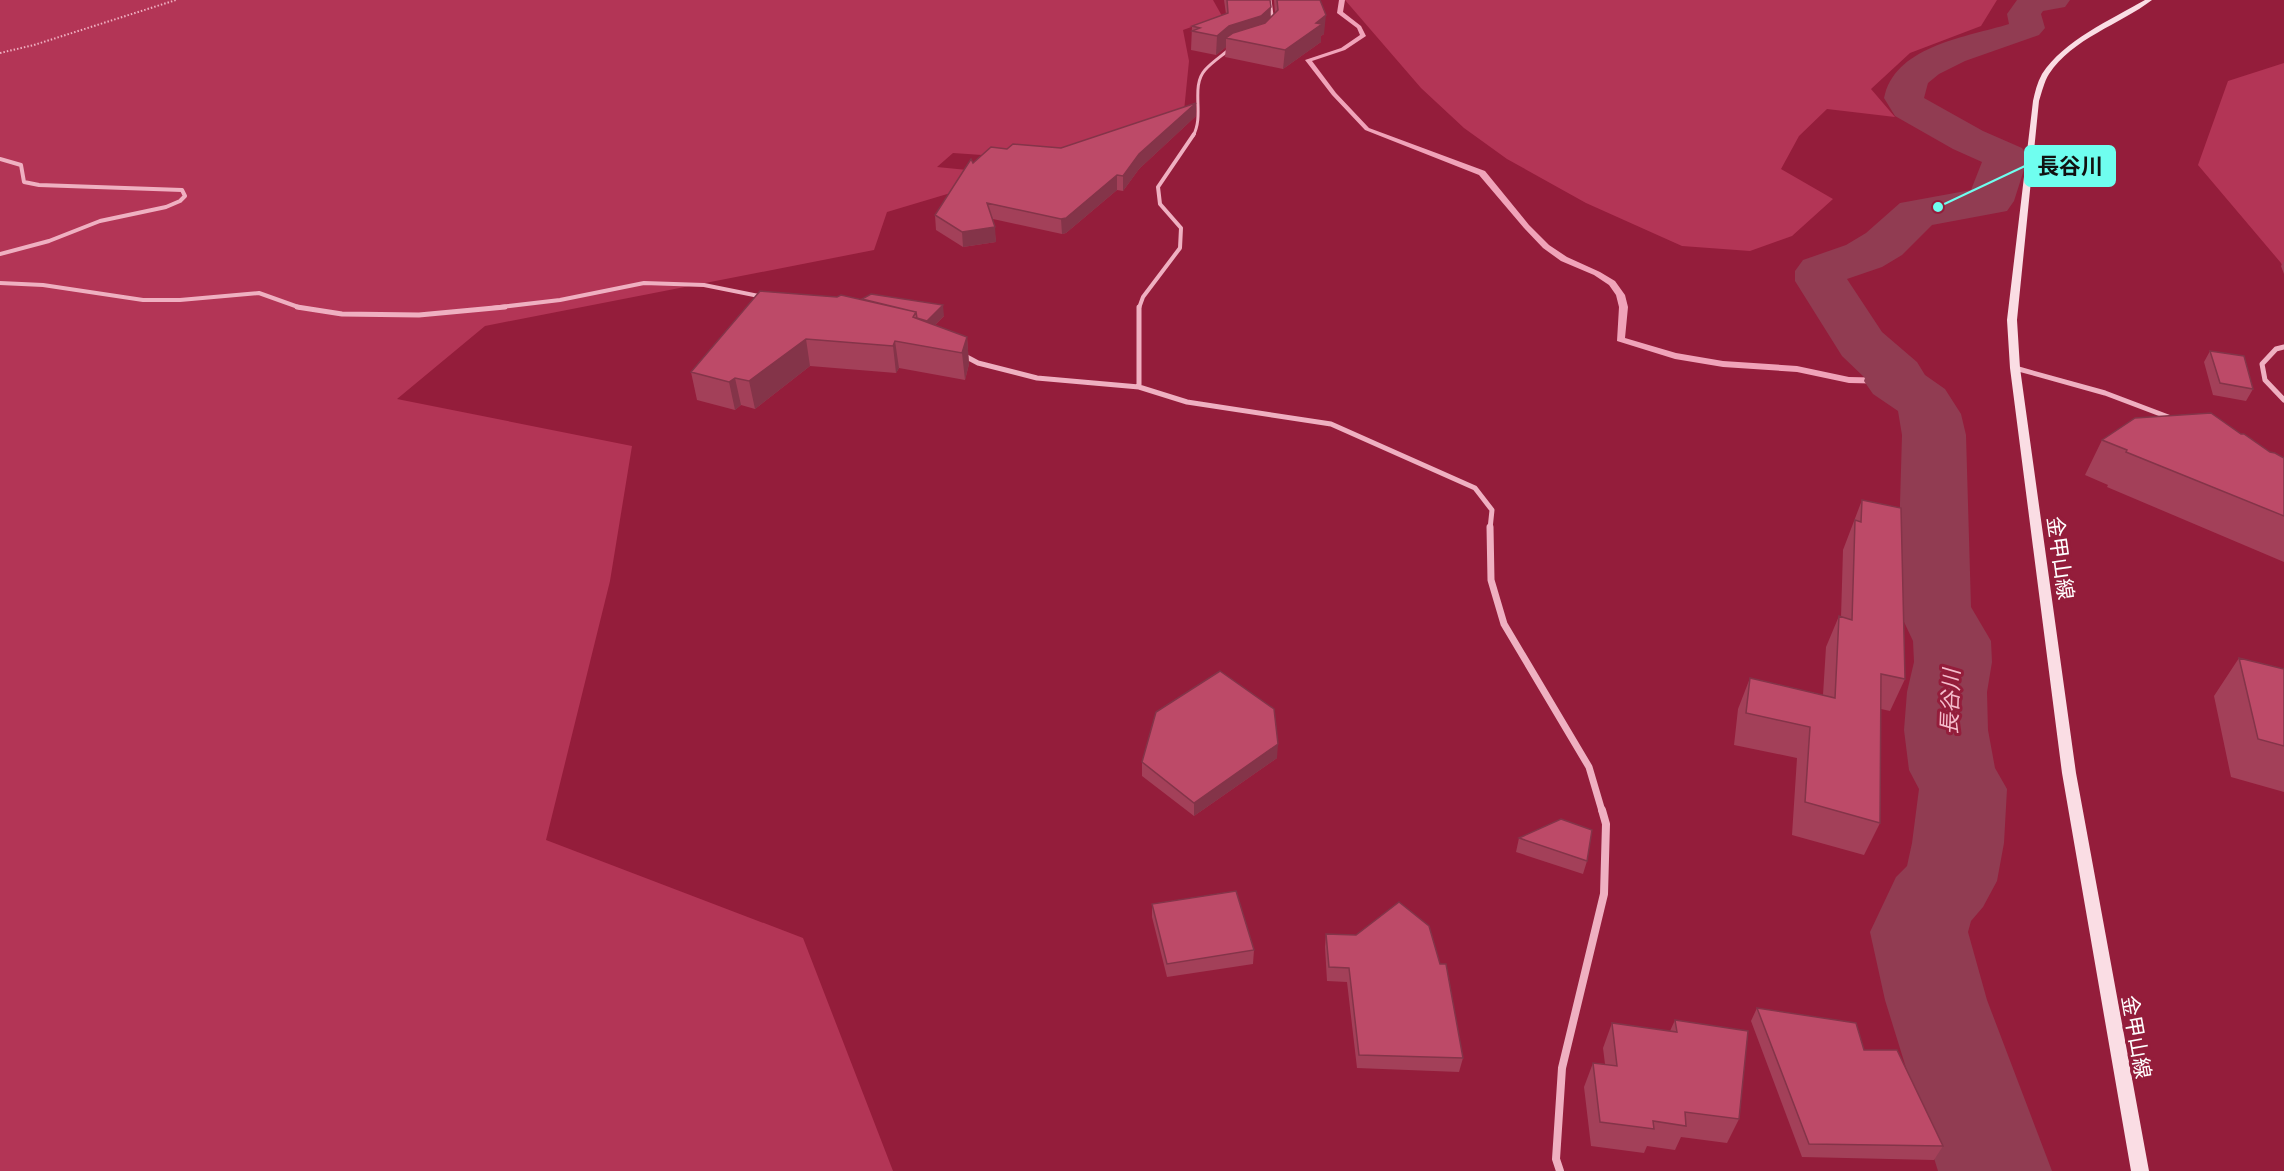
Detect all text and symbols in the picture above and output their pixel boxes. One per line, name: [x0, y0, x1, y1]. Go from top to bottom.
callout: 長谷川: [2025, 146, 2115, 186]
text: 長谷川: [2037, 150, 2103, 182]
street label: 金甲山線: [2039, 514, 2081, 602]
water label: 長谷川: [1933, 666, 1967, 736]
street label: 金甲山線: [2114, 993, 2158, 1081]

